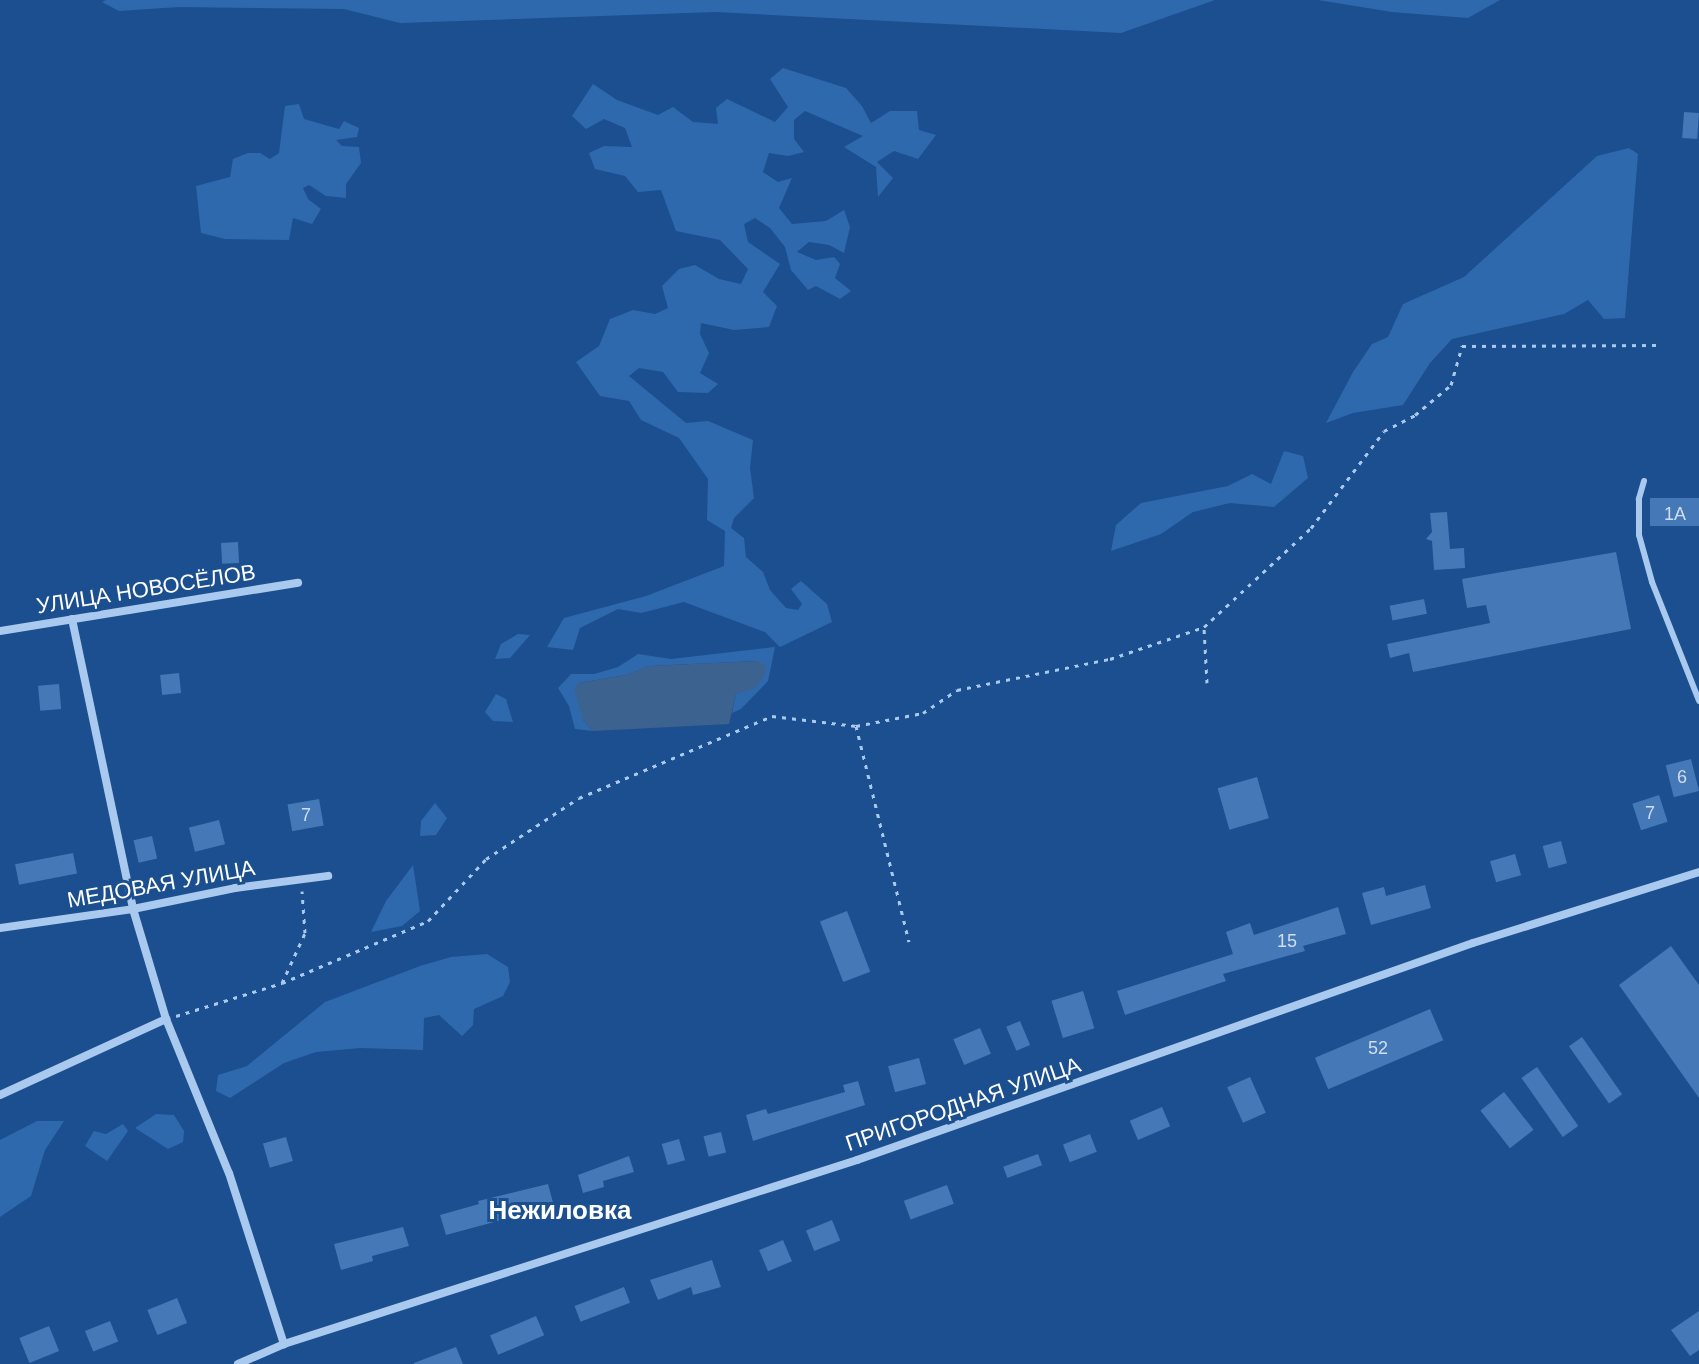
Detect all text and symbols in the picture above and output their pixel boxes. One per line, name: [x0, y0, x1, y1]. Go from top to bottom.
house number: 1А: [1664, 503, 1686, 525]
street label: УЛИЦА НОВОСЁЛОВ: [35, 559, 257, 619]
house number: 6: [1677, 766, 1687, 788]
house number: 7: [1645, 802, 1655, 824]
house number: 7: [301, 804, 311, 826]
street label: МЕДОВАЯ УЛИЦА: [65, 854, 257, 914]
house number: 15: [1277, 930, 1297, 952]
house number: 52: [1368, 1037, 1388, 1059]
street label: ПРИГОРОДНАЯ УЛИЦА: [842, 1051, 1084, 1157]
district label: Нежиловка: [489, 1195, 631, 1227]

